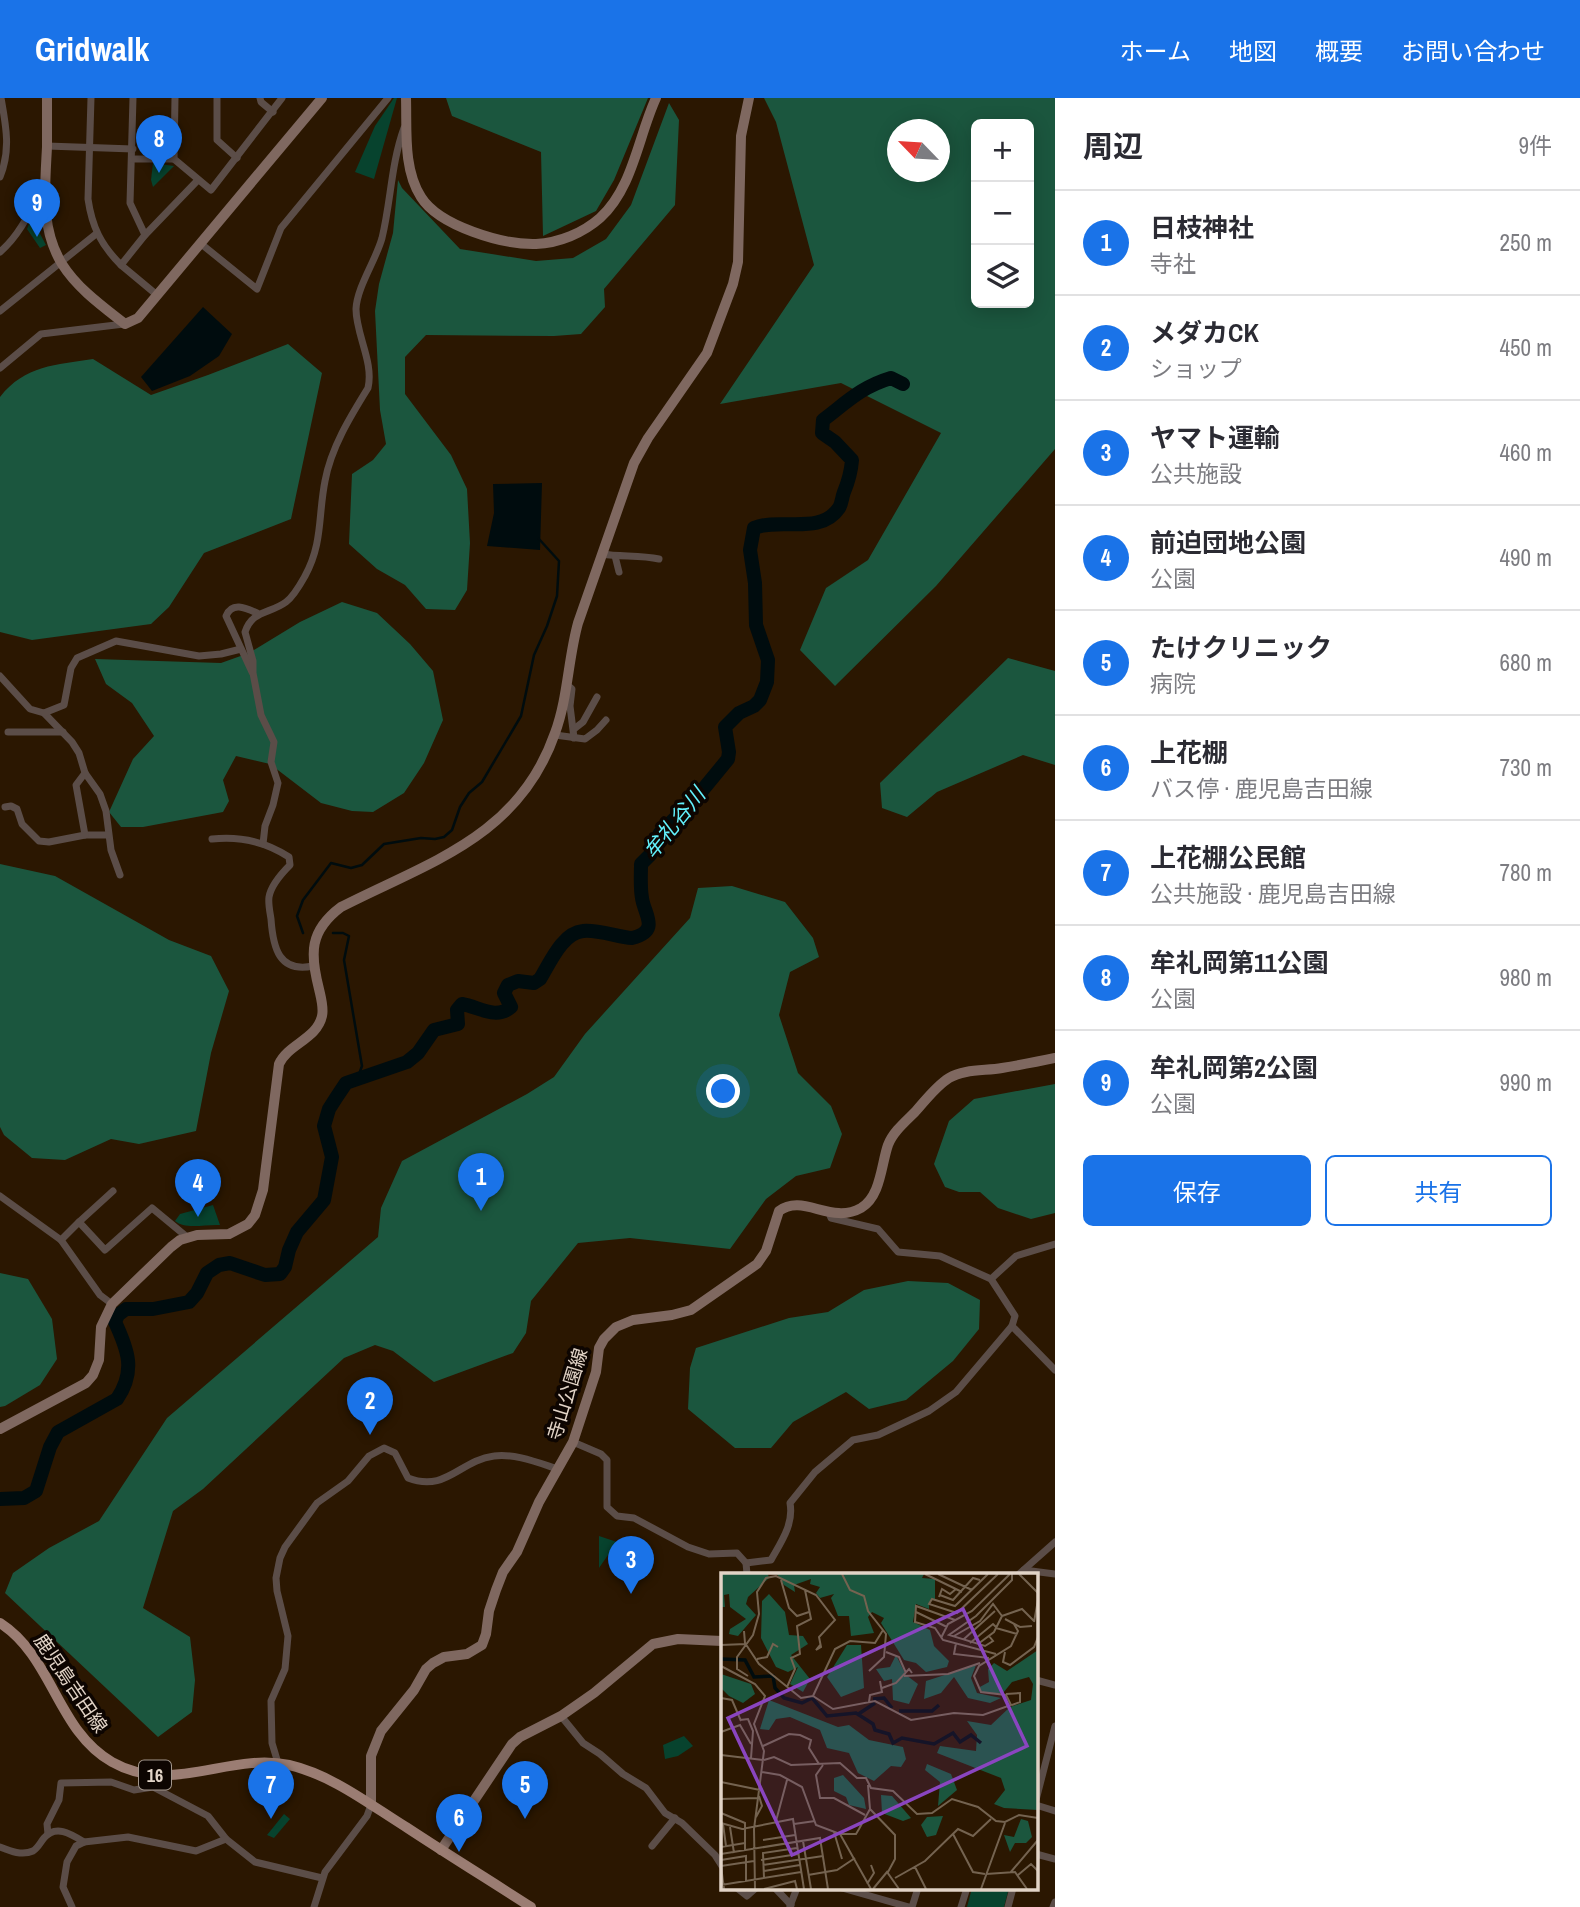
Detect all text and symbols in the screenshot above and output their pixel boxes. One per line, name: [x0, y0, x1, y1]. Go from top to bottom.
text: Gridwalk: [35, 27, 149, 71]
text: ホーム: [1120, 35, 1191, 67]
text: 地図: [1229, 35, 1277, 67]
text: 概要: [1315, 35, 1363, 67]
text: お問い合わせ: [1401, 35, 1545, 67]
pin: 8: [136, 115, 182, 173]
north arrow: [887, 119, 950, 182]
map controls: [971, 119, 1034, 308]
button: +: [971, 119, 1034, 182]
text: 周辺: [1083, 126, 1143, 166]
text: 9件: [1519, 130, 1552, 161]
pin: 9: [14, 179, 60, 237]
button: −: [971, 182, 1034, 245]
text: 日枝神社: [1150, 210, 1254, 245]
text: 1: [1101, 227, 1111, 258]
text: 250 m: [1500, 227, 1552, 258]
button: layers: [971, 245, 1034, 308]
text: 寺社: [1150, 248, 1196, 279]
text: メダカCK: [1150, 315, 1259, 350]
text: 2: [1101, 332, 1111, 363]
text: 450 m: [1500, 332, 1552, 363]
text: ショップ: [1150, 353, 1242, 384]
text: ヤマト運輸: [1150, 420, 1280, 455]
text: 3: [1101, 437, 1111, 468]
text: 460 m: [1500, 437, 1552, 468]
text: 公共施設: [1150, 458, 1242, 489]
text: 前迫団地公園: [1150, 525, 1306, 560]
text: 4: [1101, 542, 1111, 573]
text: 490 m: [1500, 542, 1552, 573]
text: 公園: [1150, 563, 1196, 594]
text: たけクリニック: [1150, 630, 1332, 665]
text: 5: [1101, 647, 1111, 678]
text: 680 m: [1500, 647, 1552, 678]
text: 病院: [1150, 668, 1196, 699]
text: 上花棚: [1150, 735, 1228, 770]
text: 6: [1101, 752, 1111, 783]
text: 730 m: [1500, 752, 1552, 783]
text: バス停 · 鹿児島吉田線: [1150, 773, 1373, 804]
water label: 牟礼谷川: [636, 780, 713, 865]
text: 上花棚公民館: [1150, 840, 1306, 875]
text: 7: [1101, 857, 1111, 888]
text: 780 m: [1500, 857, 1552, 888]
text: 公共施設 · 鹿児島吉田線: [1150, 878, 1396, 909]
text: 牟礼岡第11公園: [1150, 945, 1329, 980]
text: 8: [1101, 962, 1111, 993]
text: 980 m: [1500, 962, 1552, 993]
text: 公園: [1150, 983, 1196, 1014]
text: 牟礼岡第2公園: [1150, 1050, 1318, 1085]
text: 9: [1101, 1067, 1111, 1098]
text: 990 m: [1500, 1067, 1552, 1098]
your location: [706, 1074, 740, 1108]
text: 公園: [1150, 1088, 1196, 1119]
pin: 1: [458, 1153, 504, 1211]
button: 保存: [1083, 1155, 1311, 1226]
button: 共有: [1325, 1155, 1552, 1226]
pin: 4: [175, 1159, 221, 1217]
street label: 寺山公園線: [541, 1345, 593, 1443]
pin: 2: [347, 1377, 393, 1435]
pin: 3: [608, 1536, 654, 1594]
inset map: [721, 1573, 1038, 1890]
street label: 鹿児島吉田線: [28, 1628, 114, 1738]
road number: 16: [139, 1760, 171, 1790]
pin: 7: [248, 1761, 294, 1819]
pin: 5: [502, 1761, 548, 1819]
pin: 6: [436, 1794, 482, 1852]

